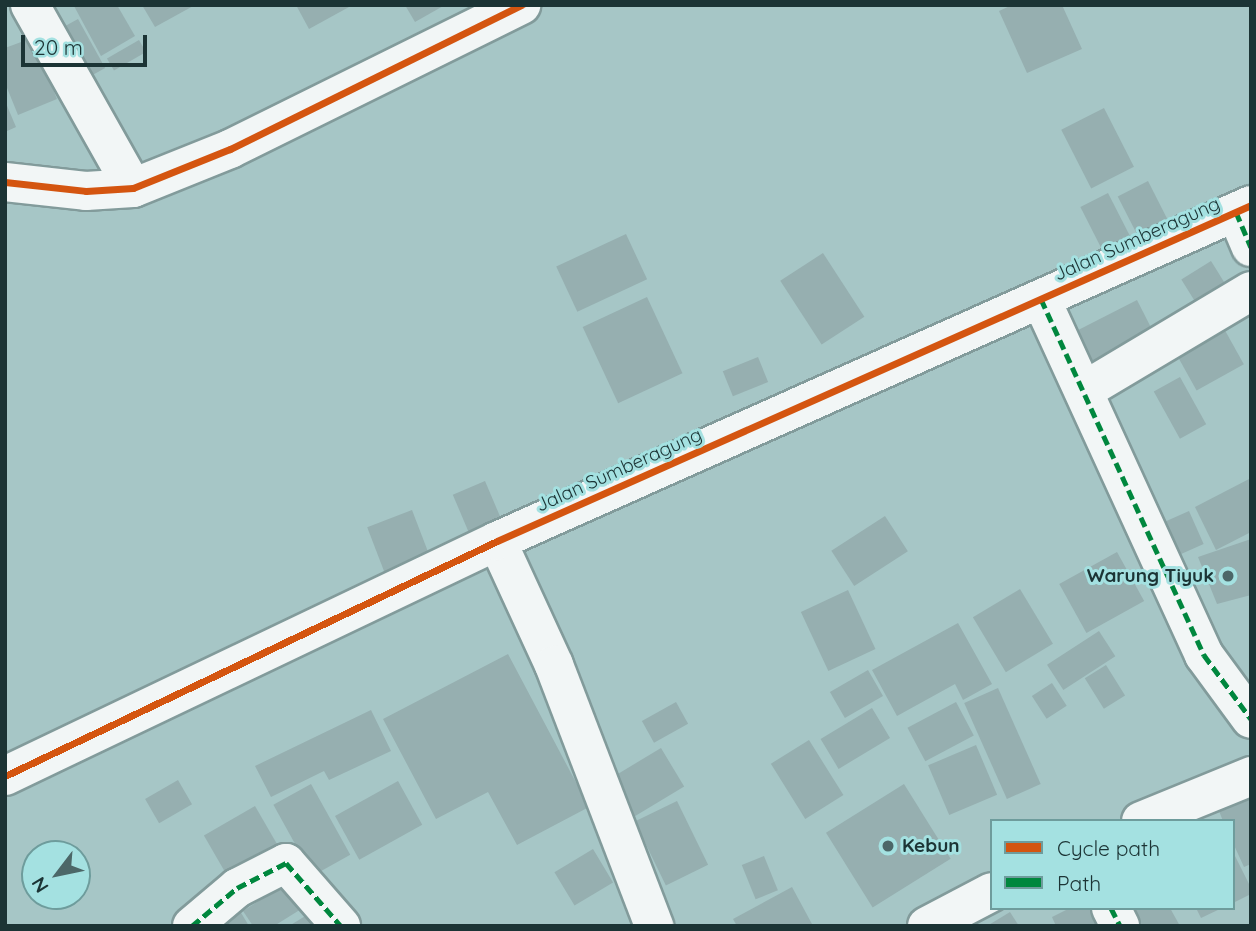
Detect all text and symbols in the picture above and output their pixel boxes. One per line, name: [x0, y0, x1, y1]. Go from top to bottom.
scale bar: [24, 21, 150, 65]
text: 20 m: [34, 34, 83, 60]
street label: Jalan Sumberagung: [1050, 192, 1224, 286]
street label: Jalan Sumberagung: [532, 423, 706, 517]
place label: Warung Tiyuk: [1087, 565, 1214, 587]
marker: Warung Tiyuk: [1220, 568, 1236, 584]
legend: [990, 819, 1235, 910]
place label: Kebun: [902, 835, 960, 857]
text: Cycle path: [1057, 835, 1160, 861]
marker: Kebun: [880, 838, 896, 854]
north arrow: [21, 840, 91, 910]
text: Path: [1057, 870, 1101, 896]
text: N: [26, 873, 54, 897]

